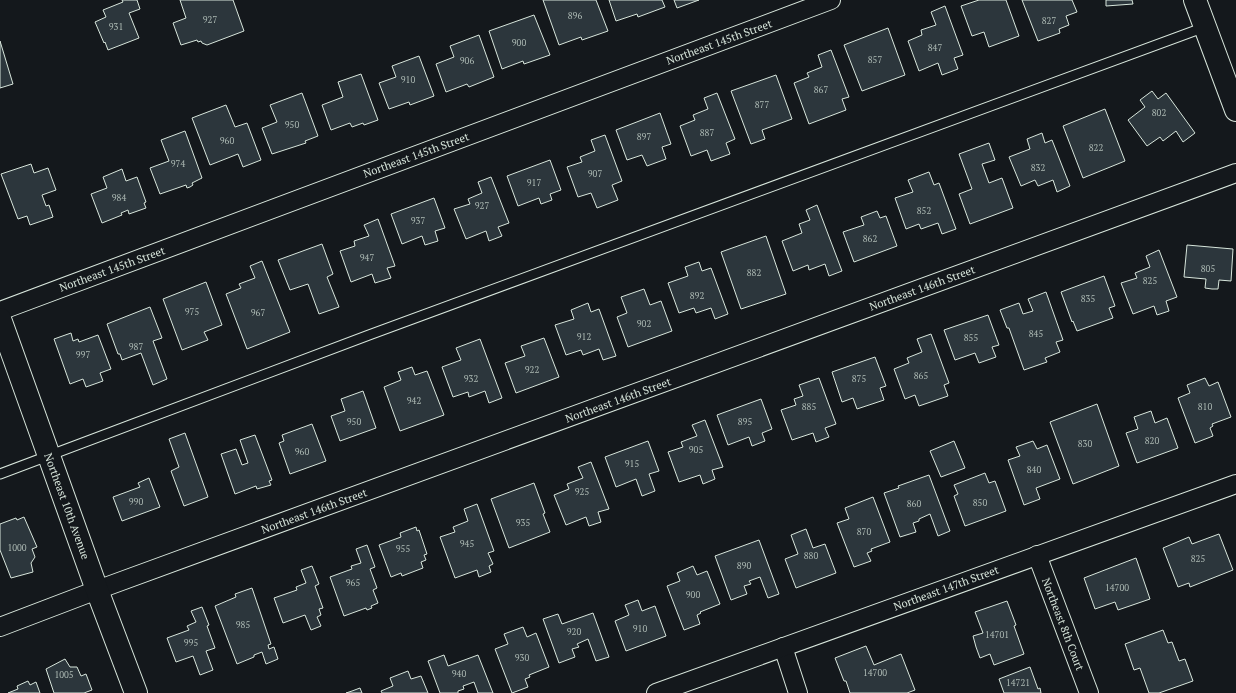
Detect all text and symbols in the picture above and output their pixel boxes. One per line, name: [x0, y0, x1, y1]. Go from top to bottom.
house number: 896: [568, 10, 582, 22]
house number: 927: [203, 14, 217, 26]
house number: 827: [1042, 15, 1056, 27]
street label: Northeast 145th Street: [664, 16, 774, 68]
house number: 931: [109, 21, 123, 33]
house number: 900: [512, 37, 526, 49]
house number: 847: [928, 42, 942, 54]
house number: 857: [868, 54, 882, 66]
house number: 906: [460, 55, 474, 67]
house number: 910: [401, 74, 415, 86]
house number: 867: [814, 84, 828, 96]
house number: 877: [755, 99, 769, 111]
house number: 802: [1152, 107, 1166, 119]
house number: 950: [285, 119, 299, 131]
house number: 887: [700, 127, 714, 139]
street label: Northeast 145th Street: [361, 129, 471, 181]
house number: 897: [637, 131, 651, 143]
house number: 960: [220, 135, 234, 147]
house number: 822: [1089, 142, 1103, 154]
house number: 974: [171, 158, 185, 170]
house number: 832: [1031, 162, 1045, 174]
house number: 907: [588, 168, 602, 180]
house number: 917: [527, 177, 541, 189]
house number: 984: [112, 192, 126, 204]
house number: 927: [475, 200, 489, 212]
house number: 852: [917, 205, 931, 217]
house number: 937: [411, 215, 425, 227]
house number: 862: [863, 233, 877, 245]
street label: Northeast 145th Street: [57, 243, 167, 295]
house number: 947: [360, 252, 374, 264]
street label: Northeast 146th Street: [867, 262, 977, 314]
house number: 805: [1201, 263, 1215, 275]
house number: 882: [747, 267, 761, 279]
house number: 825: [1143, 275, 1157, 287]
house number: 892: [690, 290, 704, 302]
house number: 835: [1081, 293, 1095, 305]
house number: 975: [185, 306, 199, 318]
house number: 967: [251, 307, 265, 319]
house number: 902: [637, 318, 651, 330]
house number: 845: [1029, 328, 1043, 340]
house number: 912: [577, 331, 591, 343]
house number: 855: [964, 332, 978, 344]
house number: 987: [129, 341, 143, 353]
house number: 997: [76, 349, 90, 361]
house number: 922: [525, 364, 539, 376]
house number: 865: [914, 370, 928, 382]
house number: 932: [464, 373, 478, 385]
house number: 875: [852, 373, 866, 385]
street label: Northeast 146th Street: [563, 374, 673, 426]
house number: 942: [407, 395, 421, 407]
house number: 885: [802, 401, 816, 413]
house number: 810: [1198, 401, 1212, 413]
house number: 950: [347, 416, 361, 428]
house number: 895: [738, 416, 752, 428]
house number: 820: [1145, 435, 1159, 447]
house number: 830: [1078, 438, 1092, 450]
house number: 905: [689, 444, 703, 456]
house number: 960: [295, 446, 309, 458]
street label: Northeast 10th Avenue: [41, 451, 93, 562]
house number: 915: [625, 458, 639, 470]
house number: 840: [1027, 464, 1041, 476]
street label: Northeast 146th Street: [259, 485, 369, 537]
house number: 925: [575, 486, 589, 498]
house number: 990: [129, 496, 143, 508]
house number: 850: [973, 497, 987, 509]
house number: 860: [907, 498, 921, 510]
house number: 935: [516, 517, 530, 529]
house number: 870: [857, 526, 871, 538]
house number: 945: [460, 538, 474, 550]
house number: 1000: [7, 542, 27, 554]
house number: 955: [396, 543, 410, 555]
house number: 880: [804, 550, 818, 562]
house number: 825: [1191, 553, 1205, 565]
house number: 890: [737, 560, 751, 572]
street label: Northeast 147th Street: [891, 562, 1001, 614]
street label: Northeast 8th Court: [1039, 576, 1087, 672]
house number: 965: [346, 577, 360, 589]
house number: 14700: [1105, 582, 1129, 594]
house number: 900: [686, 589, 700, 601]
house number: 985: [236, 619, 250, 631]
house number: 910: [633, 623, 647, 635]
house number: 920: [567, 626, 581, 638]
house number: 14701: [985, 629, 1009, 641]
house number: 995: [184, 637, 198, 649]
house number: 930: [515, 652, 529, 664]
house number: 14700: [863, 667, 887, 679]
house number: 940: [452, 668, 466, 680]
house number: 1005: [54, 669, 74, 681]
house number: 14721: [1006, 677, 1030, 689]

